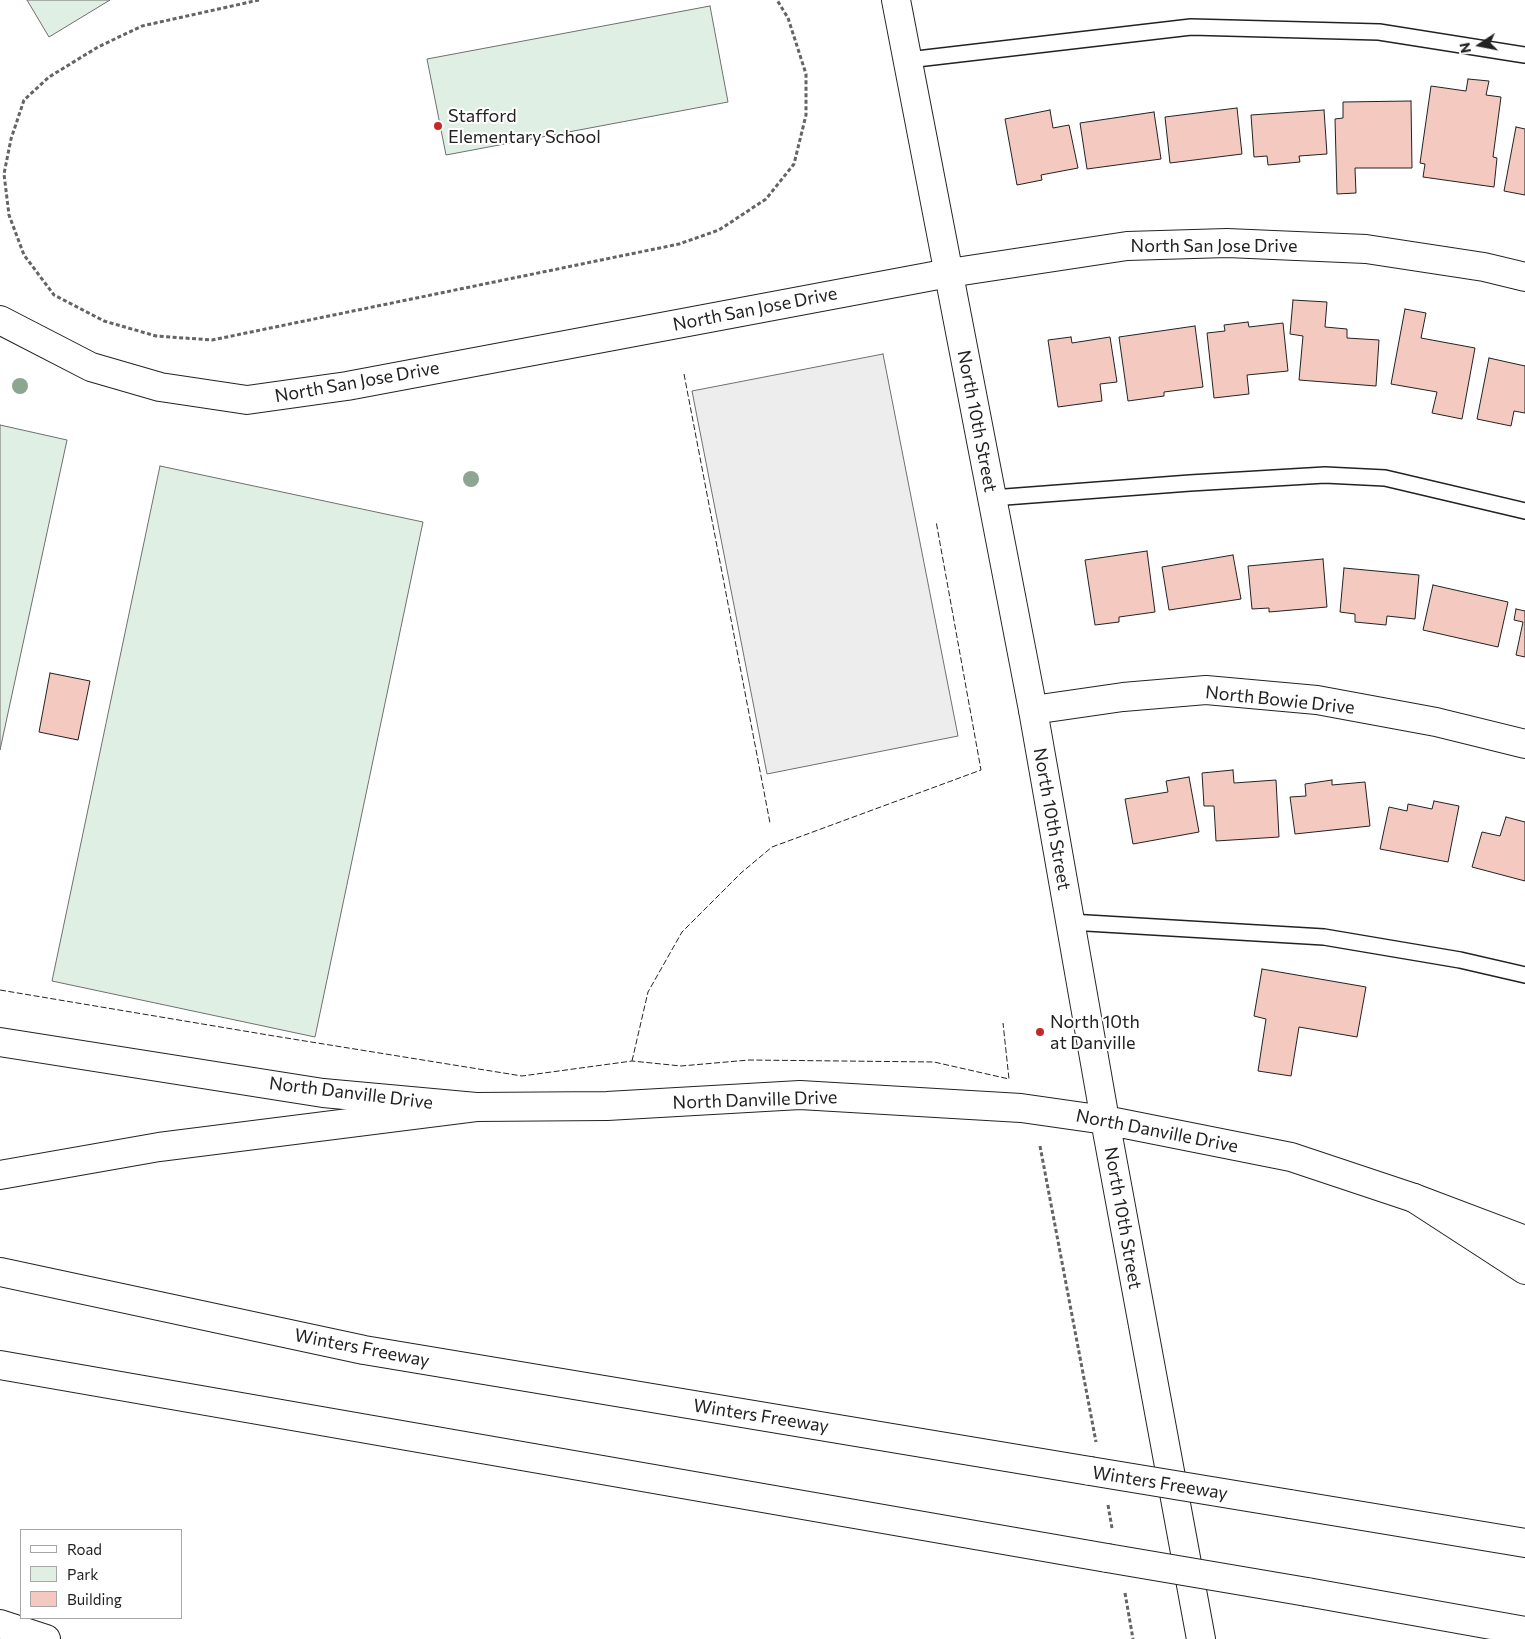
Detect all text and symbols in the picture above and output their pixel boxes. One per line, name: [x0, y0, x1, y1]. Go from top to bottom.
north arrow: [1455, 20, 1505, 70]
text: N: [1455, 41, 1474, 55]
place label: Stafford Elementary School: [448, 105, 601, 148]
marker: Stafford Elementary School: [432, 120, 444, 132]
street label: North San Jose Drive: [1131, 235, 1297, 257]
street label: North San Jose Drive: [671, 282, 839, 336]
street label: North 10th Street: [953, 348, 1001, 494]
street label: North San Jose Drive: [273, 357, 441, 407]
street label: North Bowie Drive: [1204, 681, 1356, 719]
street label: North 10th Street: [1029, 746, 1075, 892]
place label: North 10th at Danville: [1050, 1011, 1140, 1054]
marker: North 10th at Danville: [1034, 1026, 1046, 1038]
street label: North Danville Drive: [268, 1072, 434, 1114]
street label: North Danville Drive: [672, 1086, 838, 1114]
street label: North Danville Drive: [1074, 1105, 1240, 1157]
street label: North 10th Street: [1100, 1145, 1146, 1291]
street label: Winters Freeway: [293, 1324, 431, 1372]
street label: Winters Freeway: [692, 1395, 830, 1437]
street label: Winters Freeway: [1091, 1462, 1229, 1504]
legend: [20, 1529, 182, 1619]
text: Road: [67, 1540, 102, 1558]
text: Park: [67, 1565, 98, 1583]
text: Building: [67, 1590, 122, 1608]

